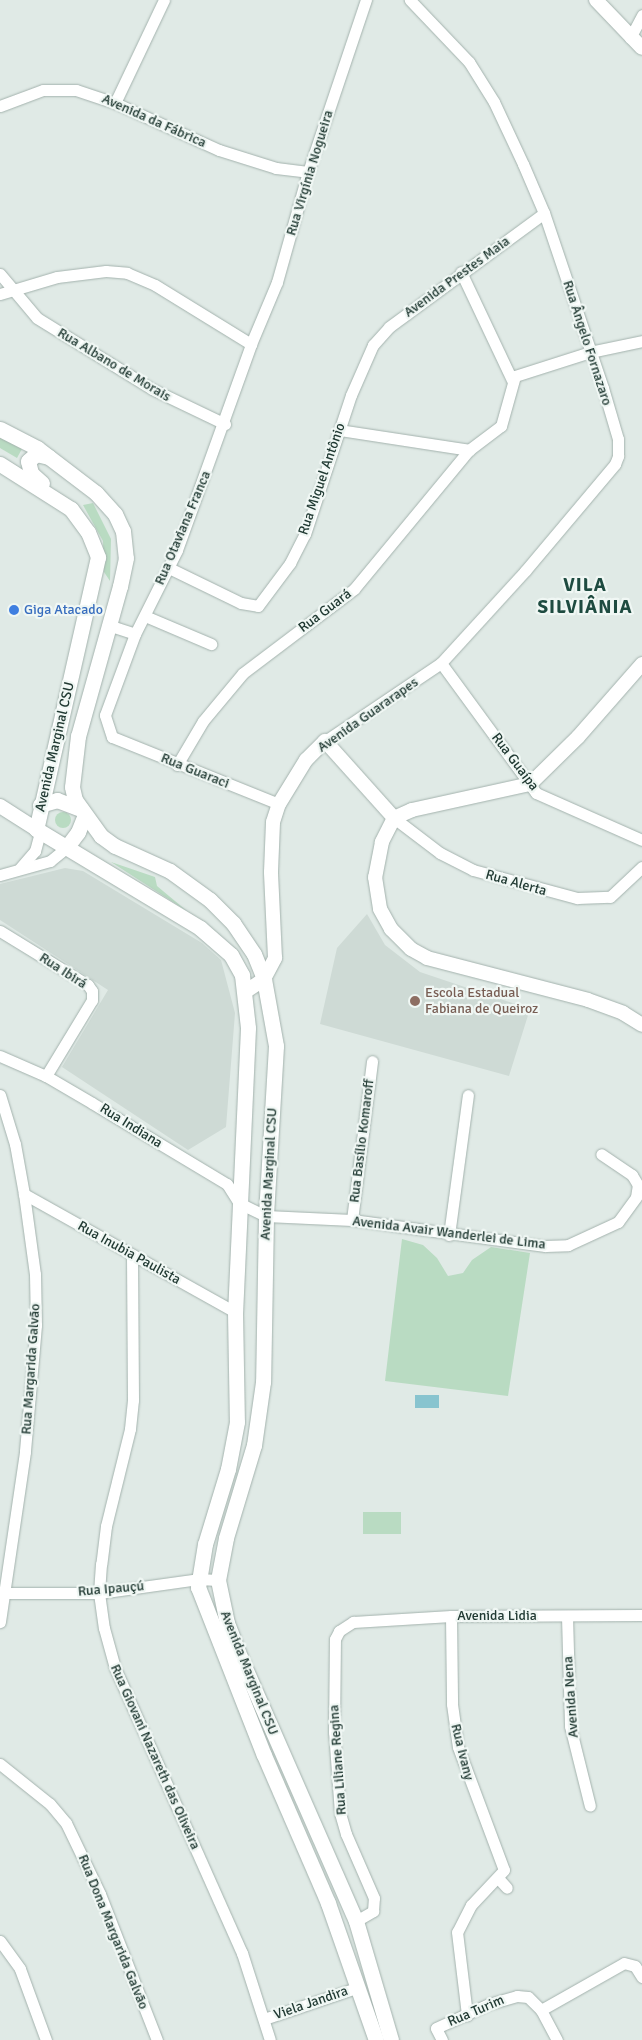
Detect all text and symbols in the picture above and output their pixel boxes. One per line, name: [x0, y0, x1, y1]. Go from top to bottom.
street label: Avenida da Fábrica: [99, 90, 209, 152]
street label: Rua Virgínia Nogueira: [283, 108, 337, 238]
street label: Avenida Prestes Maia: [401, 233, 513, 321]
street label: Rua Ângelo Fornazaro: [559, 278, 615, 408]
street label: Rua Albano de Morais: [54, 325, 174, 405]
street label: Rua Miguel Antônio: [295, 421, 349, 537]
street label: Rua Otaviana Franca: [151, 468, 215, 588]
district label: VILA SILVIÂNIA: [536, 575, 634, 619]
street label: Rua Guará: [295, 586, 355, 636]
place label: Giga Atacado: [24, 602, 103, 618]
marker: Giga Atacado: [8, 604, 20, 616]
street label: Avenida Guararapes: [314, 674, 422, 756]
street label: Avenida Marginal CSU: [32, 680, 78, 814]
street label: Rua Guaípa: [488, 730, 542, 794]
street label: Rua Guaraci: [158, 750, 232, 792]
street label: Rua Alerta: [484, 866, 548, 900]
street label: Rua Ibirá: [36, 949, 90, 993]
place label: Escola Estadual Fabiana de Queiroz: [425, 985, 538, 1018]
marker: Escola Estadual Fabiana de Queiroz: [409, 995, 421, 1007]
street label: Rua Basílio Komaroff: [346, 1078, 378, 1204]
street label: Rua Indiana: [97, 1100, 165, 1152]
street label: Avenida Marginal CSU: [257, 1107, 281, 1241]
street label: Avenida Avair Wanderlei de Lima: [351, 1213, 547, 1253]
street label: Rua Inubia Paulista: [75, 1218, 183, 1288]
street label: Rua Margarida Galvão: [18, 1303, 44, 1435]
street label: Rua Ipauçú: [77, 1578, 145, 1600]
street label: Avenida Marginal CSU: [216, 1608, 282, 1738]
street label: Avenida Lidia: [457, 1608, 537, 1624]
street label: Avenida Nena: [560, 1656, 582, 1738]
street label: Rua Giovani Nazareth das Oliveira: [106, 1662, 204, 1852]
street label: Rua Liliane Regina: [326, 1704, 350, 1816]
street label: Rua Ivany: [447, 1722, 477, 1782]
street label: Rua Dona Margarida Galvão: [74, 1852, 152, 2012]
street label: Viela Jandira: [272, 1983, 350, 2023]
street label: Rua Turim: [445, 1992, 507, 2030]

